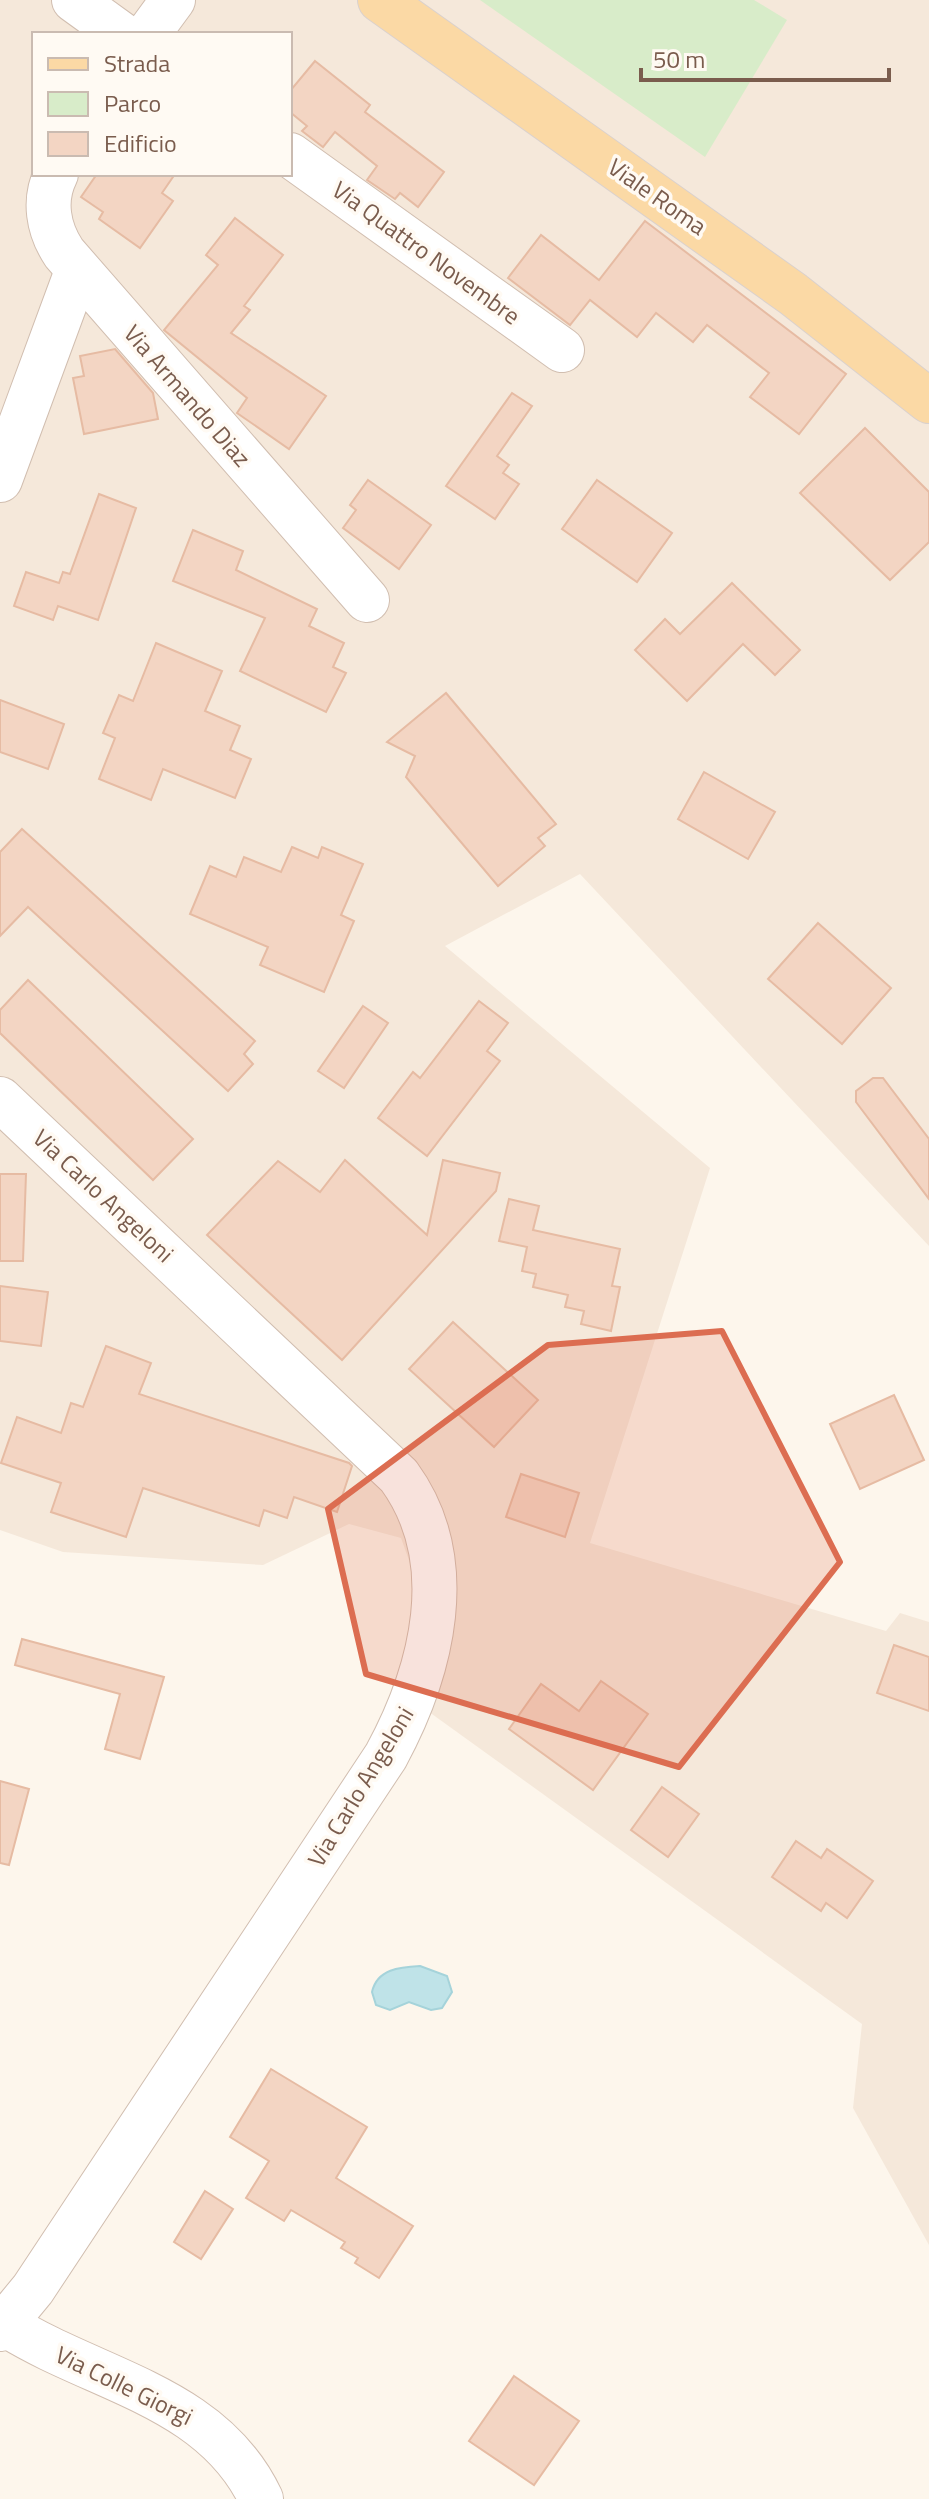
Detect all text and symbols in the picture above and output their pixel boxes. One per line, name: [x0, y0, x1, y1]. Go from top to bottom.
legend: [32, 32, 292, 176]
scale bar: [641, 32, 889, 82]
text: 50 m: [653, 41, 705, 77]
text: Strada: [104, 45, 170, 81]
text: Parco: [104, 85, 161, 121]
text: Edificio: [104, 125, 177, 161]
street label: Viale Roma: [601, 149, 714, 243]
street label: Via Quattro Novembre: [325, 172, 528, 333]
street label: Via Armando Diaz: [116, 316, 260, 474]
street label: Via Carlo Angeloni: [25, 1120, 182, 1270]
street label: Via Carlo Angeloni: [298, 1699, 422, 1874]
street label: Via Colle Giorgi: [50, 2336, 199, 2434]

